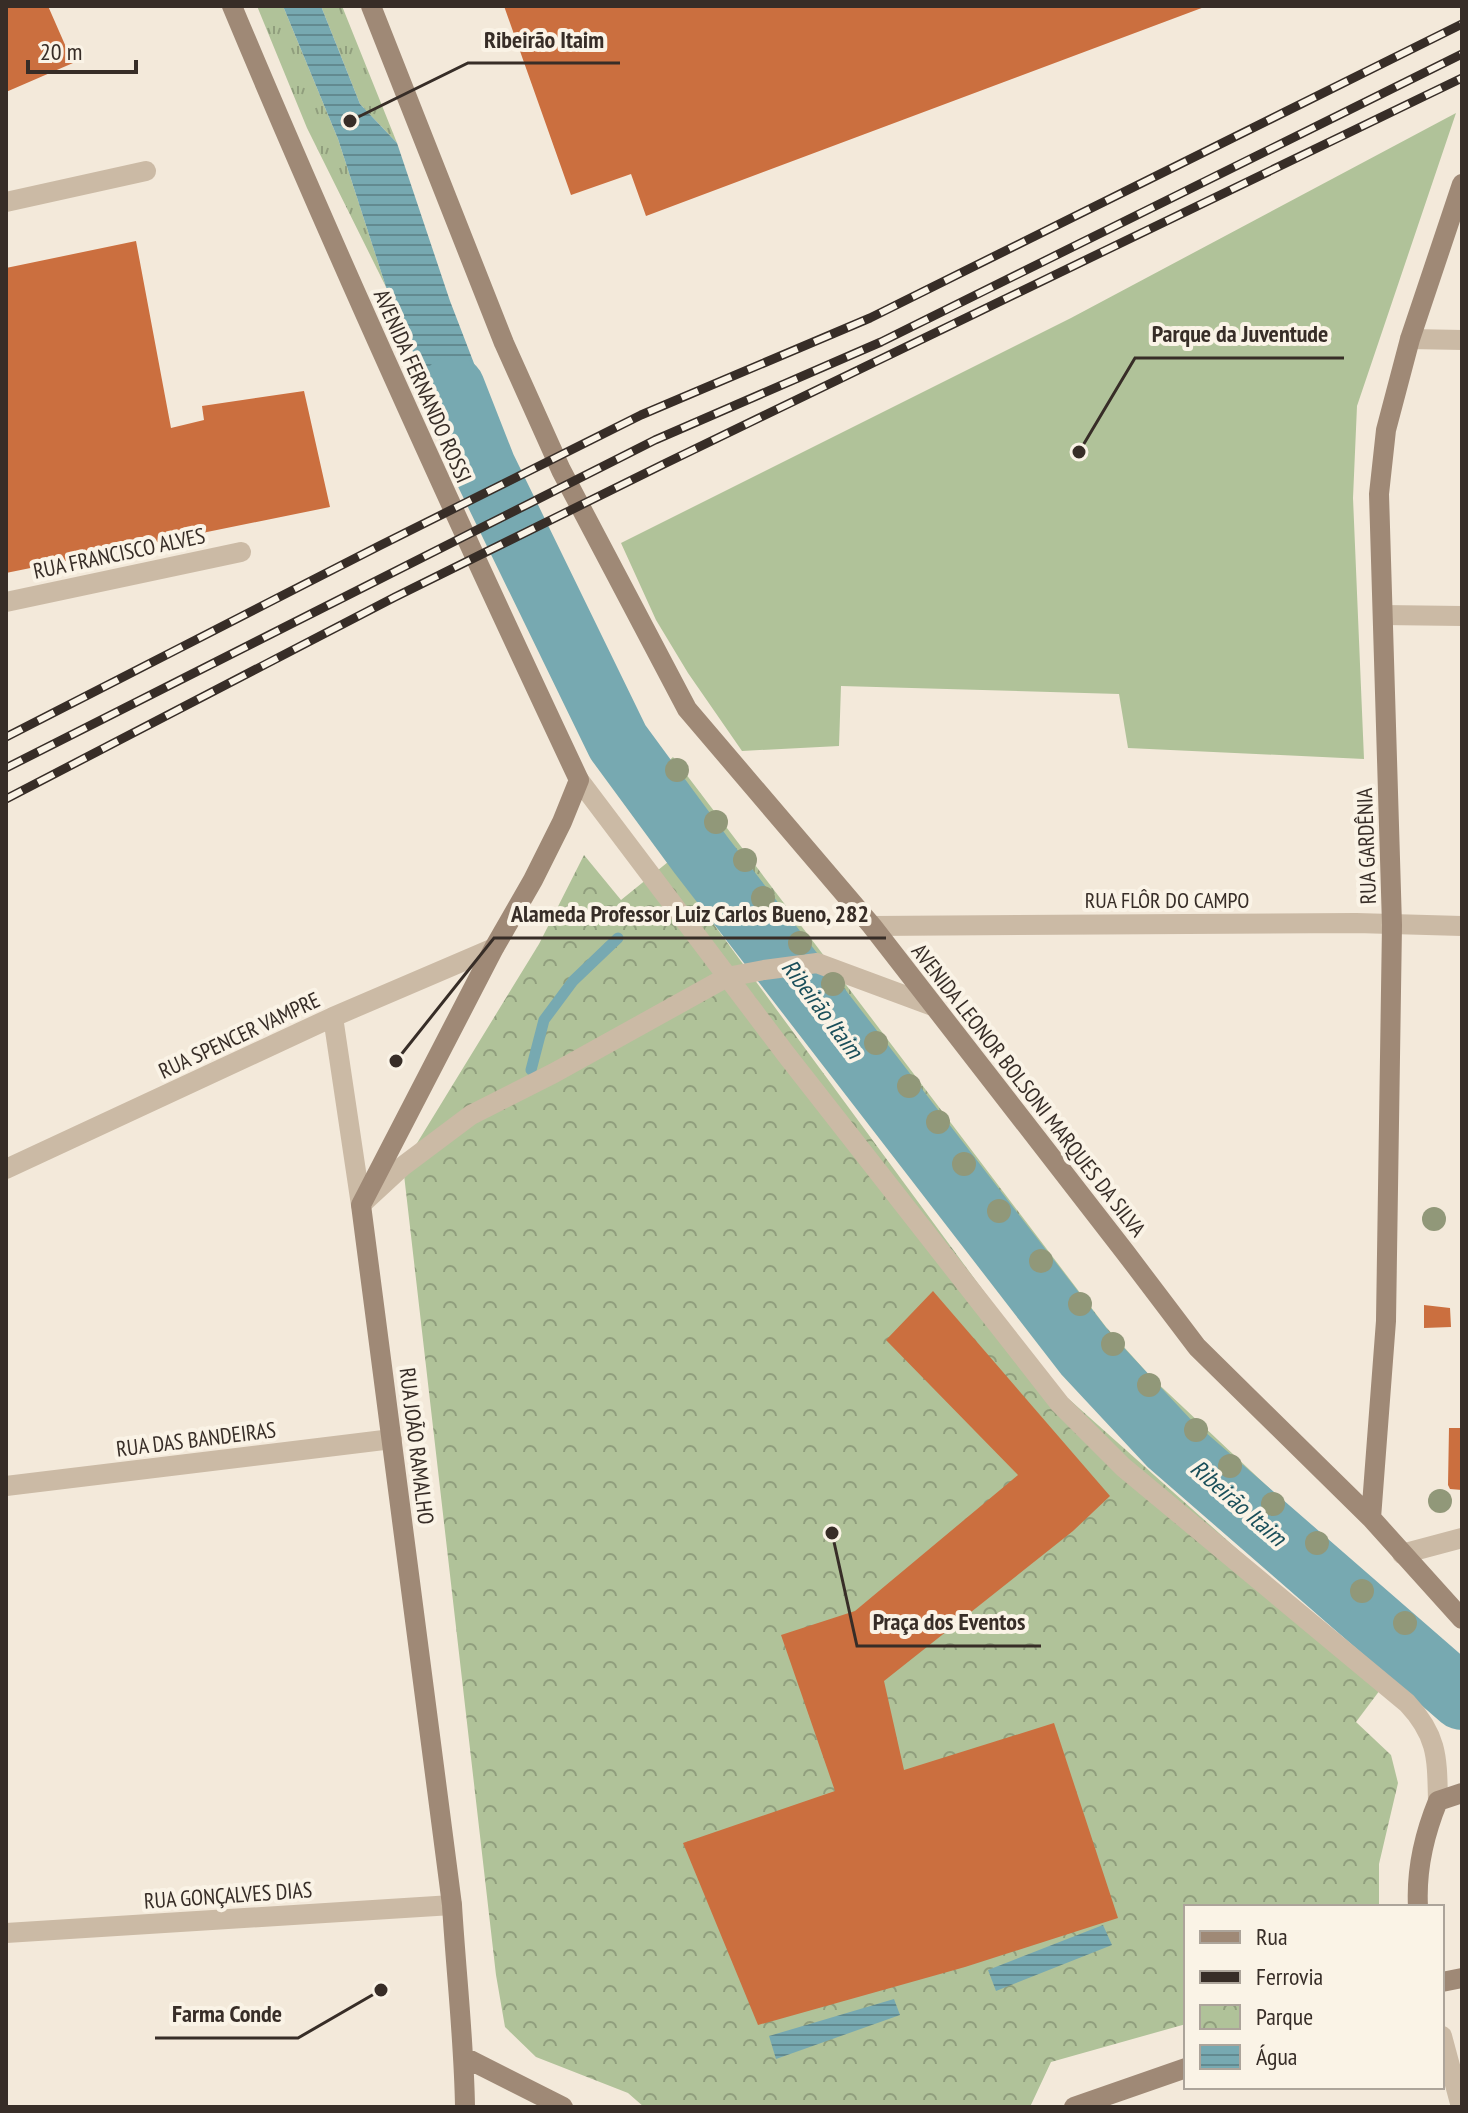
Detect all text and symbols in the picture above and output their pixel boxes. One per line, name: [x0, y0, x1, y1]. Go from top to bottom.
callout: Ribeirão Itaim: [468, 15, 620, 63]
scale bar: [28, 24, 136, 74]
text: Ribeirão Itaim: [484, 24, 604, 55]
text: 20 m: [40, 36, 82, 67]
street label: AVENIDA FERNANDO ROSSI: [368, 285, 478, 487]
callout: Parque da Juventude: [1135, 310, 1344, 358]
text: Parque da Juventude: [1152, 318, 1328, 349]
street label: RUA FRANCISCO ALVES: [31, 521, 207, 585]
street label: RUA GARDÊNIA: [1350, 787, 1382, 905]
street label: RUA FLÔR DO CAMPO: [1085, 886, 1249, 914]
callout: Alameda Professor Luiz Carlos Bueno, 282: [494, 890, 886, 938]
text: Alameda Professor Luiz Carlos Bueno, 282: [510, 898, 869, 929]
street label: AVENIDA LEONOR BOLSONI MARQUES DA SILVA: [906, 938, 1153, 1243]
water label: Ribeirão Itaim: [775, 953, 871, 1066]
street label: RUA SPENCER VAMPRE: [154, 985, 324, 1085]
street label: RUA JOÃO RAMALHO: [393, 1366, 441, 1526]
street label: RUA DAS BANDEIRAS: [115, 1415, 277, 1463]
water label: Ribeirão Itaim: [1184, 1453, 1294, 1553]
callout: Praça dos Eventos: [857, 1598, 1041, 1646]
text: Praça dos Eventos: [873, 1606, 1025, 1637]
street label: RUA GONÇALVES DIAS: [143, 1875, 313, 1915]
legend: [1184, 1905, 1444, 2089]
text: Rua: [1256, 1921, 1288, 1952]
text: Ferrovia: [1256, 1961, 1323, 1992]
callout: Farma Conde: [155, 1990, 298, 2038]
text: Farma Conde: [172, 1998, 282, 2029]
text: Parque: [1256, 2001, 1313, 2032]
text: Água: [1256, 2041, 1297, 2072]

